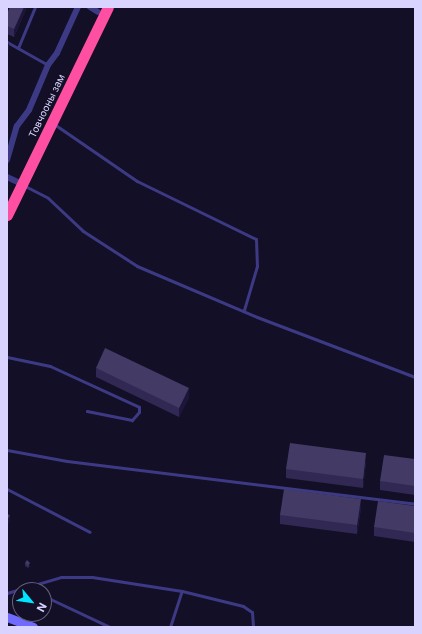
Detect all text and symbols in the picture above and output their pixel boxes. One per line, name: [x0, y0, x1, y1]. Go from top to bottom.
street label: Товчооны зам: [26, 72, 68, 140]
north arrow: [12, 582, 52, 622]
text: N: [33, 600, 50, 614]

